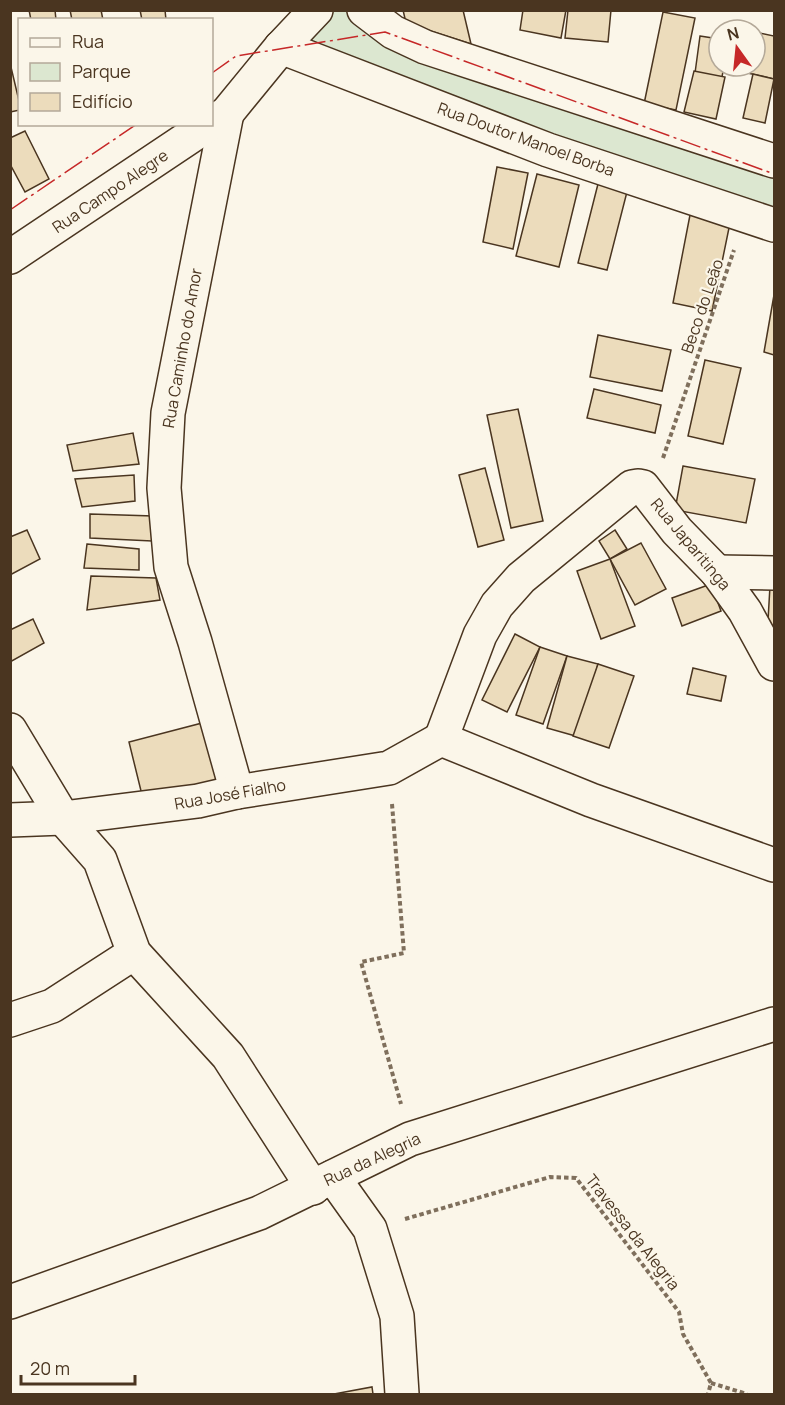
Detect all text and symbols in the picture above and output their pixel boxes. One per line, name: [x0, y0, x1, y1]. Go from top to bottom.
legend: [18, 18, 213, 126]
north arrow: [707, 18, 767, 78]
text: N: [725, 21, 742, 46]
text: Rua: [72, 29, 104, 53]
text: Parque: [72, 59, 131, 83]
text: Edifício: [72, 89, 133, 113]
street label: Rua Doutor Manoel Borba: [434, 97, 618, 181]
street label: Rua Campo Alegre: [48, 144, 172, 238]
street label: Beco do Leão: [676, 256, 728, 356]
street label: Rua Caminho do Amor: [157, 266, 207, 430]
street label: Rua Japaritinga: [646, 493, 736, 595]
street label: Rua José Fialho: [173, 773, 287, 815]
street label: Rua da Alegria: [320, 1127, 424, 1191]
street label: Travessa da Alegria: [581, 1169, 685, 1295]
scale bar: [21, 1348, 135, 1386]
text: 20 m: [30, 1356, 70, 1380]

